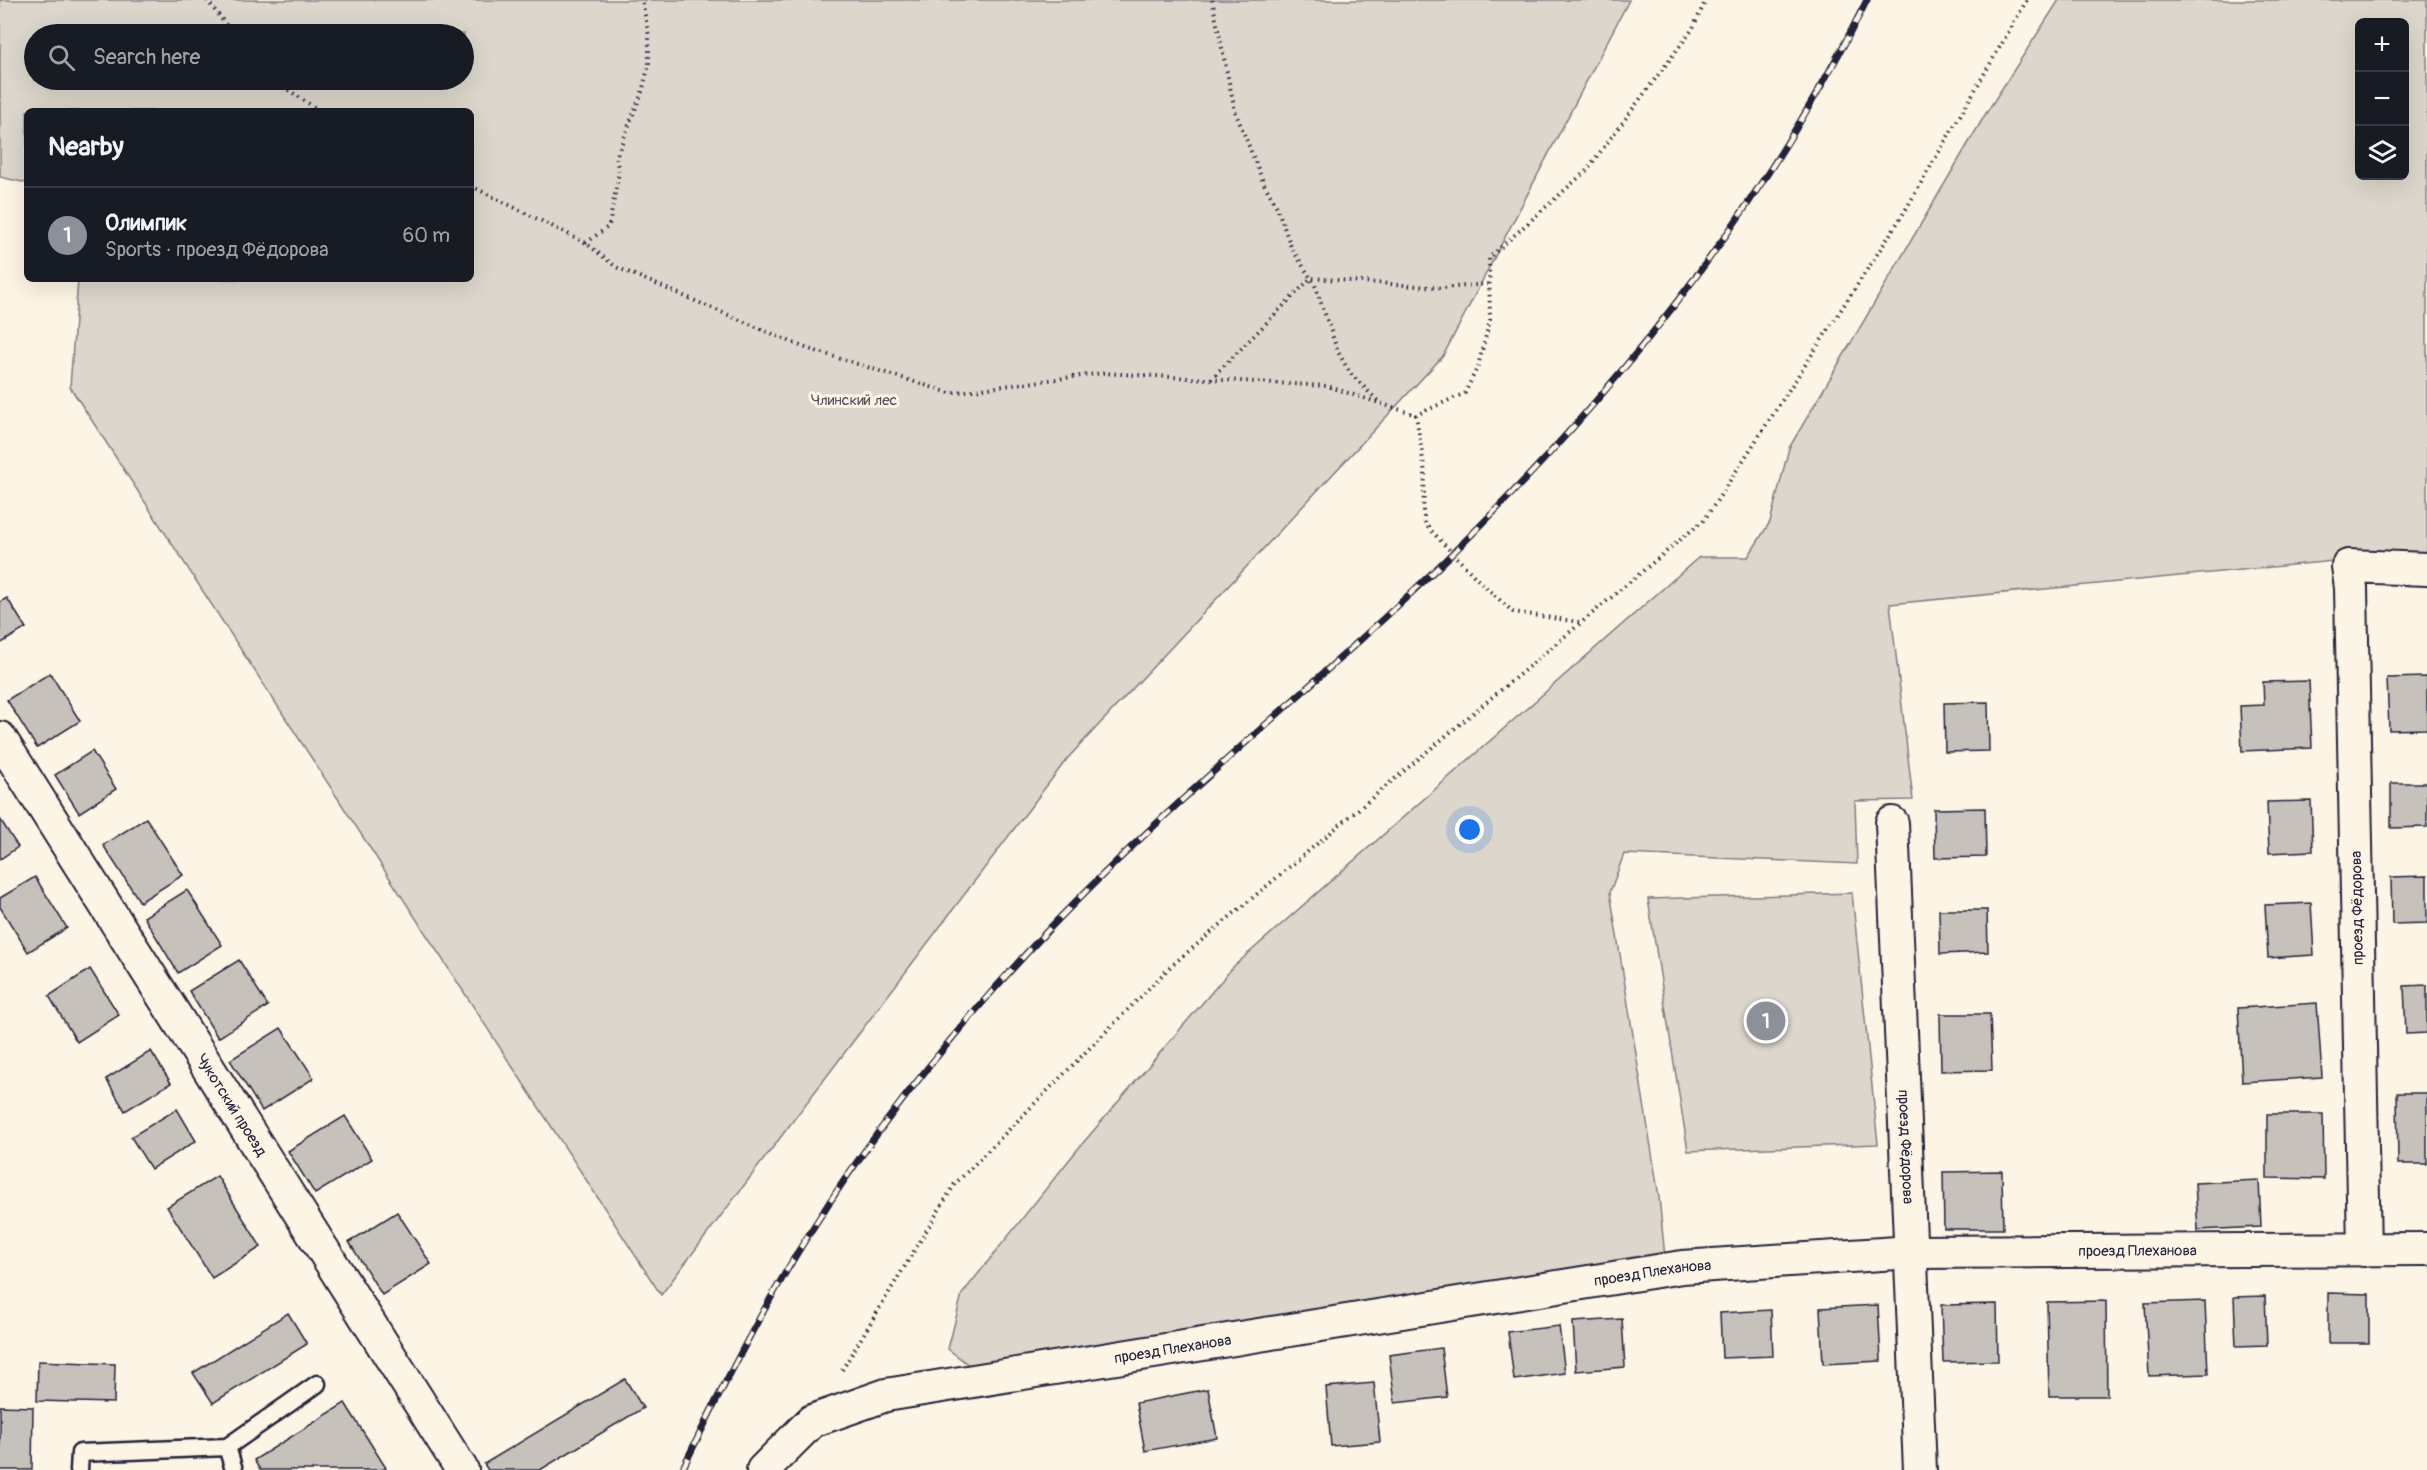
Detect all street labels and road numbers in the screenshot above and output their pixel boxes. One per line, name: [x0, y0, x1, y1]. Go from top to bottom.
street label: проезд Фёдорова: [2347, 851, 2368, 965]
street label: Чукотский проезд: [192, 1050, 271, 1160]
street label: проезд Фёдорова: [1894, 1089, 1917, 1204]
street label: проезд Плеханова: [2078, 1241, 2197, 1261]
street label: проезд Плеханова: [1593, 1256, 1712, 1291]
street label: проезд Плеханова: [1113, 1331, 1233, 1368]

